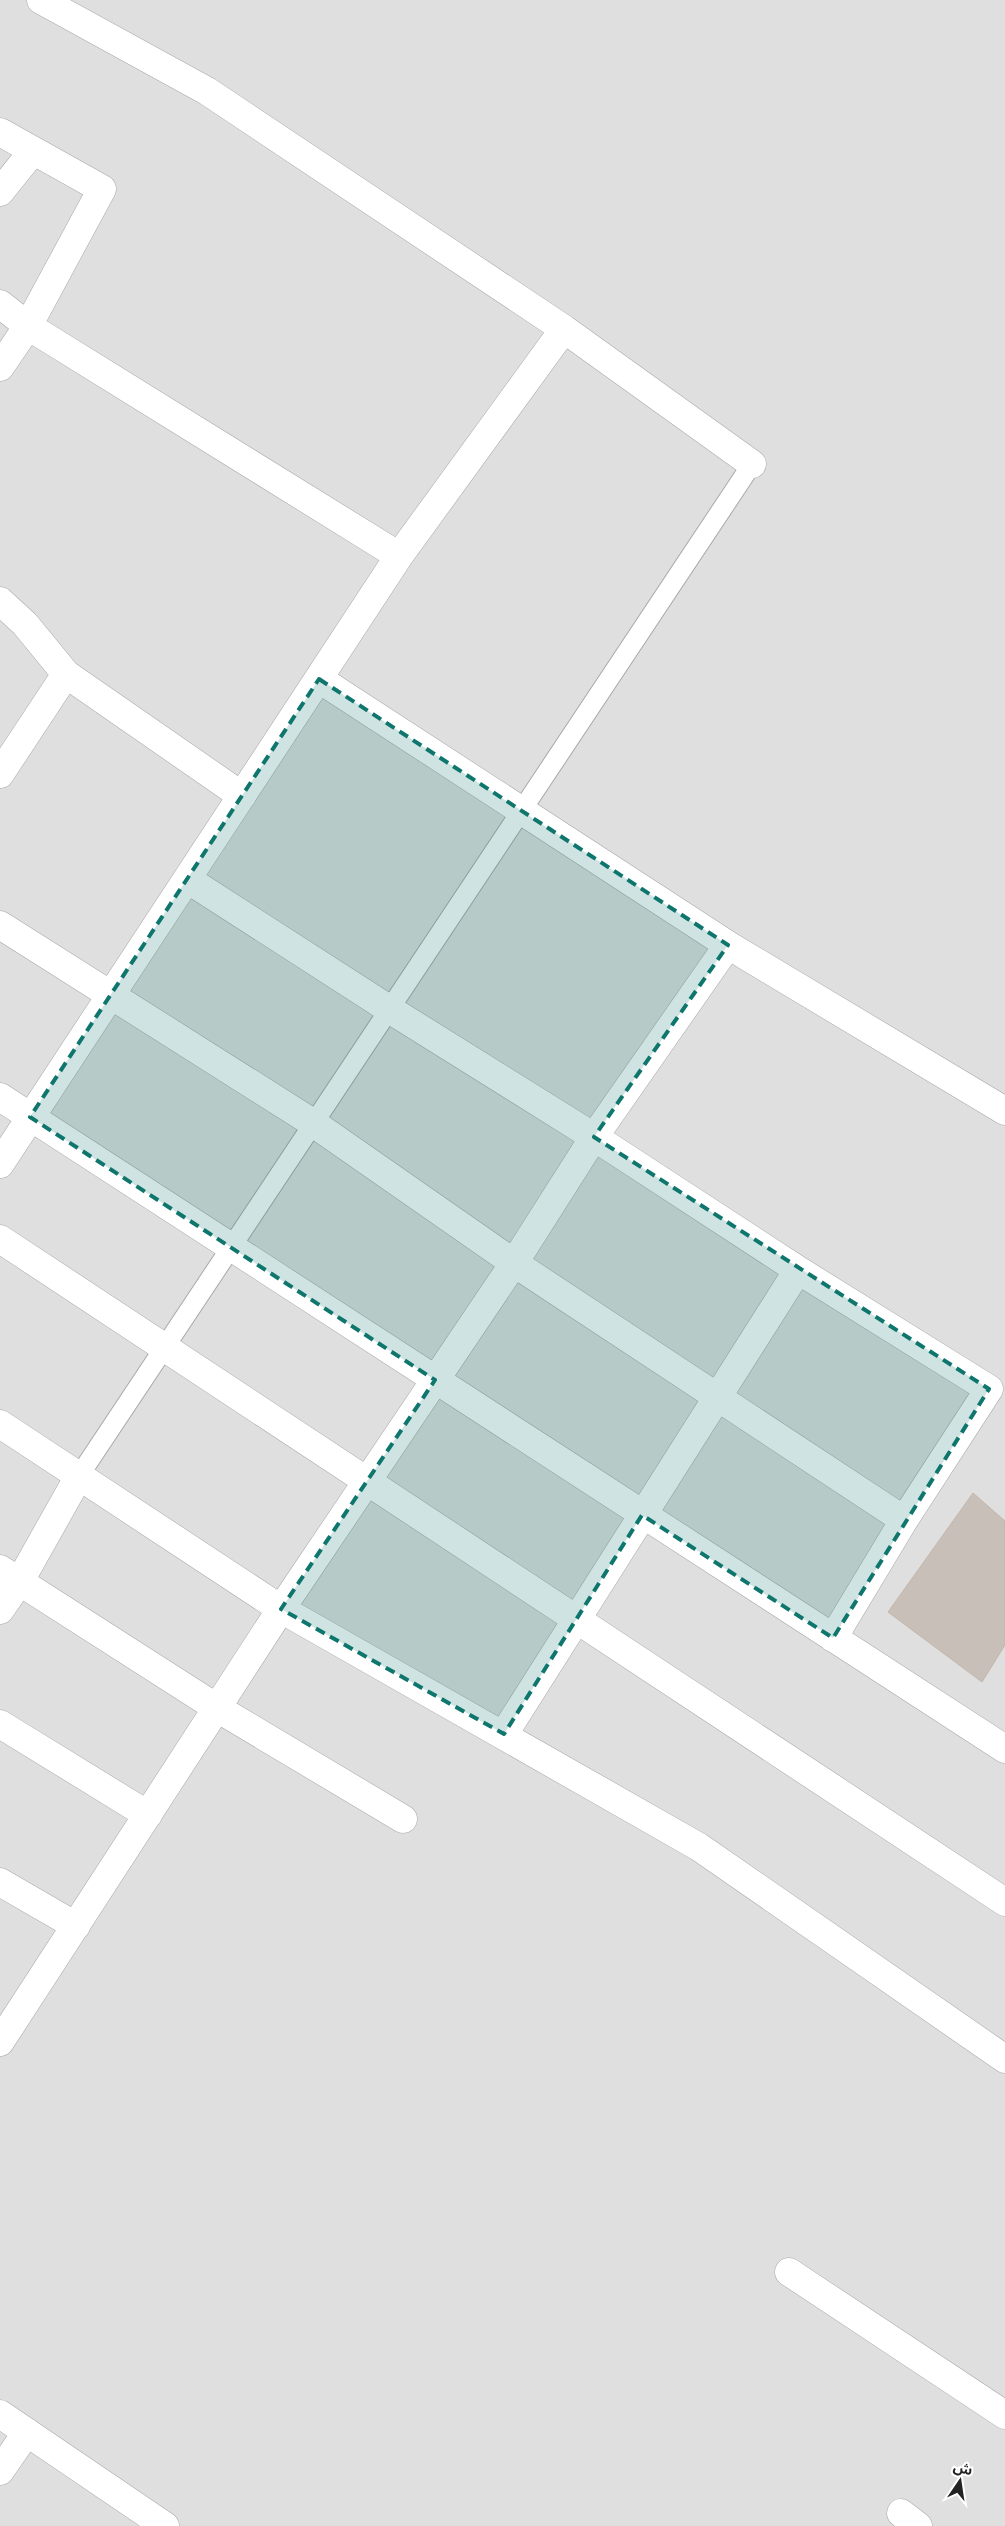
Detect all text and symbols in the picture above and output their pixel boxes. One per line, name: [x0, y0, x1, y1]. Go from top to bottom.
north arrow: [935, 2456, 985, 2506]
text: ش: [952, 2457, 974, 2479]

